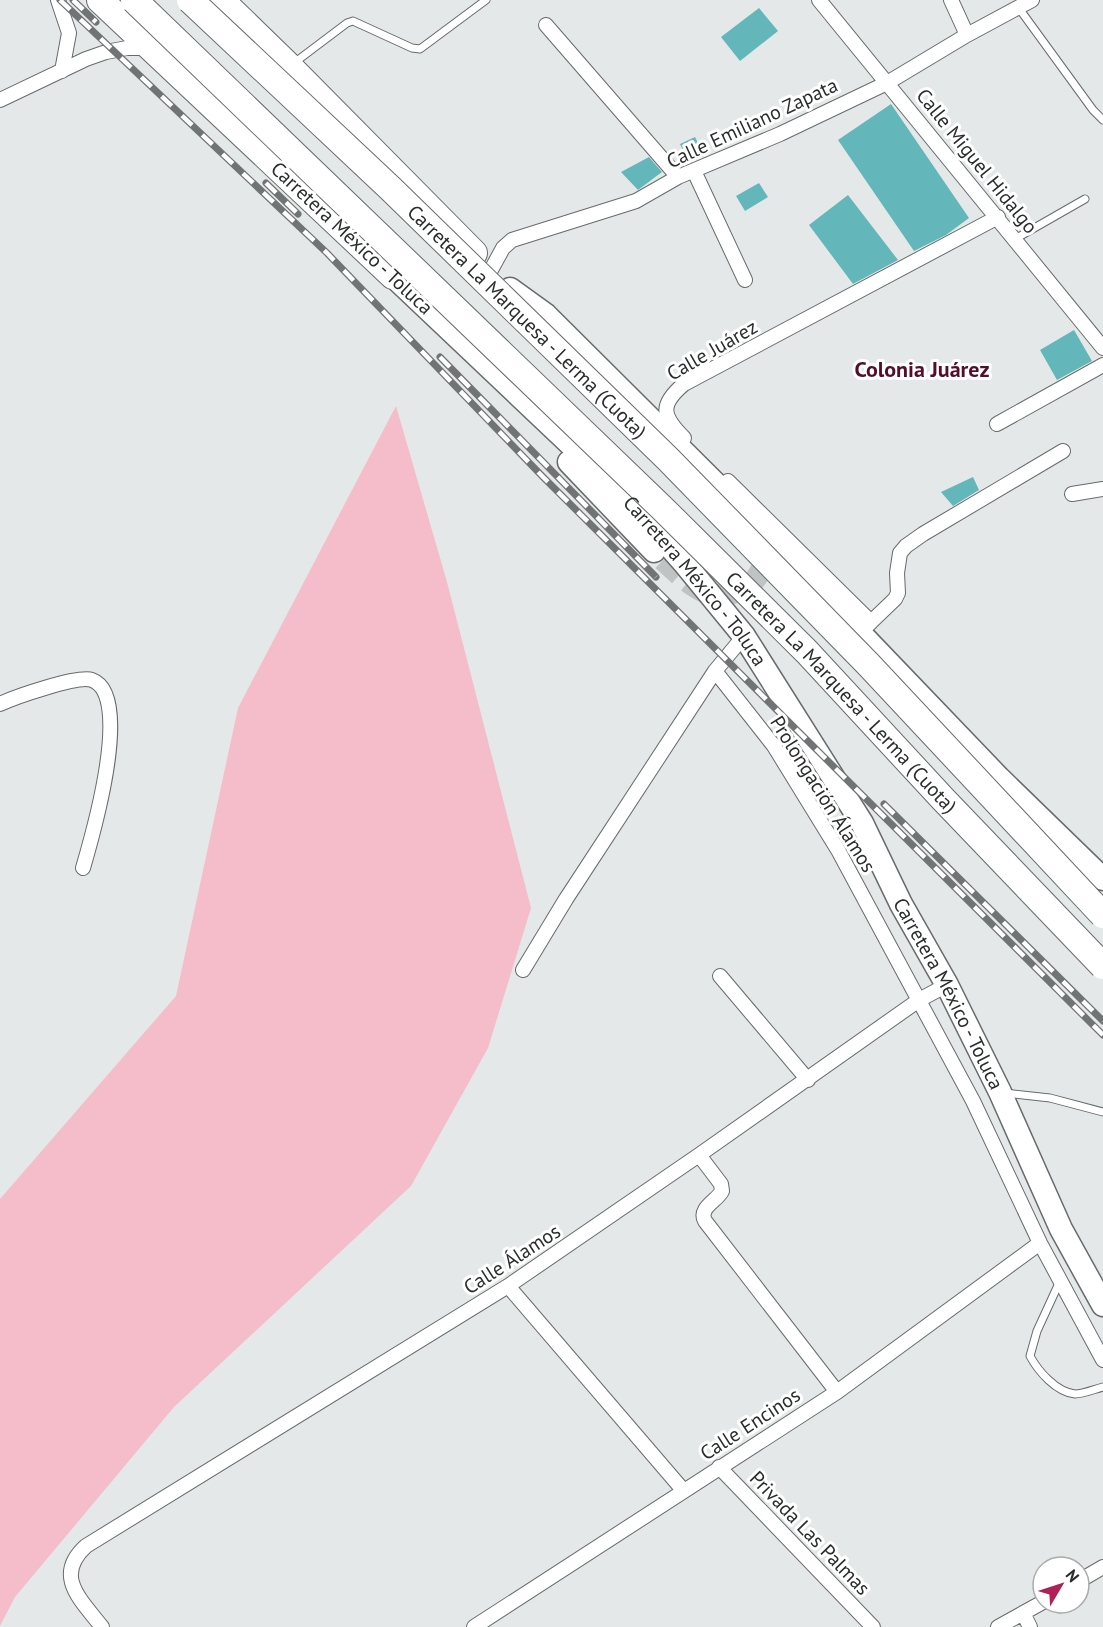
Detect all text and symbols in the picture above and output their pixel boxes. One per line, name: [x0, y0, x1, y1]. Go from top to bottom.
street label: Calle Emiliano Zapata: [662, 72, 842, 174]
street label: Calle Miguel Hidalgo: [911, 83, 1043, 239]
street label: Carretera México - Toluca: [265, 156, 439, 320]
street label: Carretera La Marquesa - Lerma (Cuota): [402, 199, 652, 444]
street label: Calle Juárez: [662, 314, 762, 386]
district label: Colonia Juárez: [855, 355, 989, 383]
street label: Carretera México - Toluca: [618, 490, 773, 671]
street label: Carretera La Marquesa - Lerma (Cuota): [720, 566, 963, 819]
street label: Prolongación Álamos: [764, 711, 882, 877]
street label: Carretera México - Toluca: [887, 893, 1010, 1094]
street label: Calle Álamos: [459, 1218, 565, 1300]
street label: Calle Encinos: [695, 1382, 805, 1466]
street label: Privada Las Palmas: [744, 1465, 876, 1601]
north arrow: [1031, 1555, 1091, 1615]
text: N: [1062, 1565, 1084, 1586]

